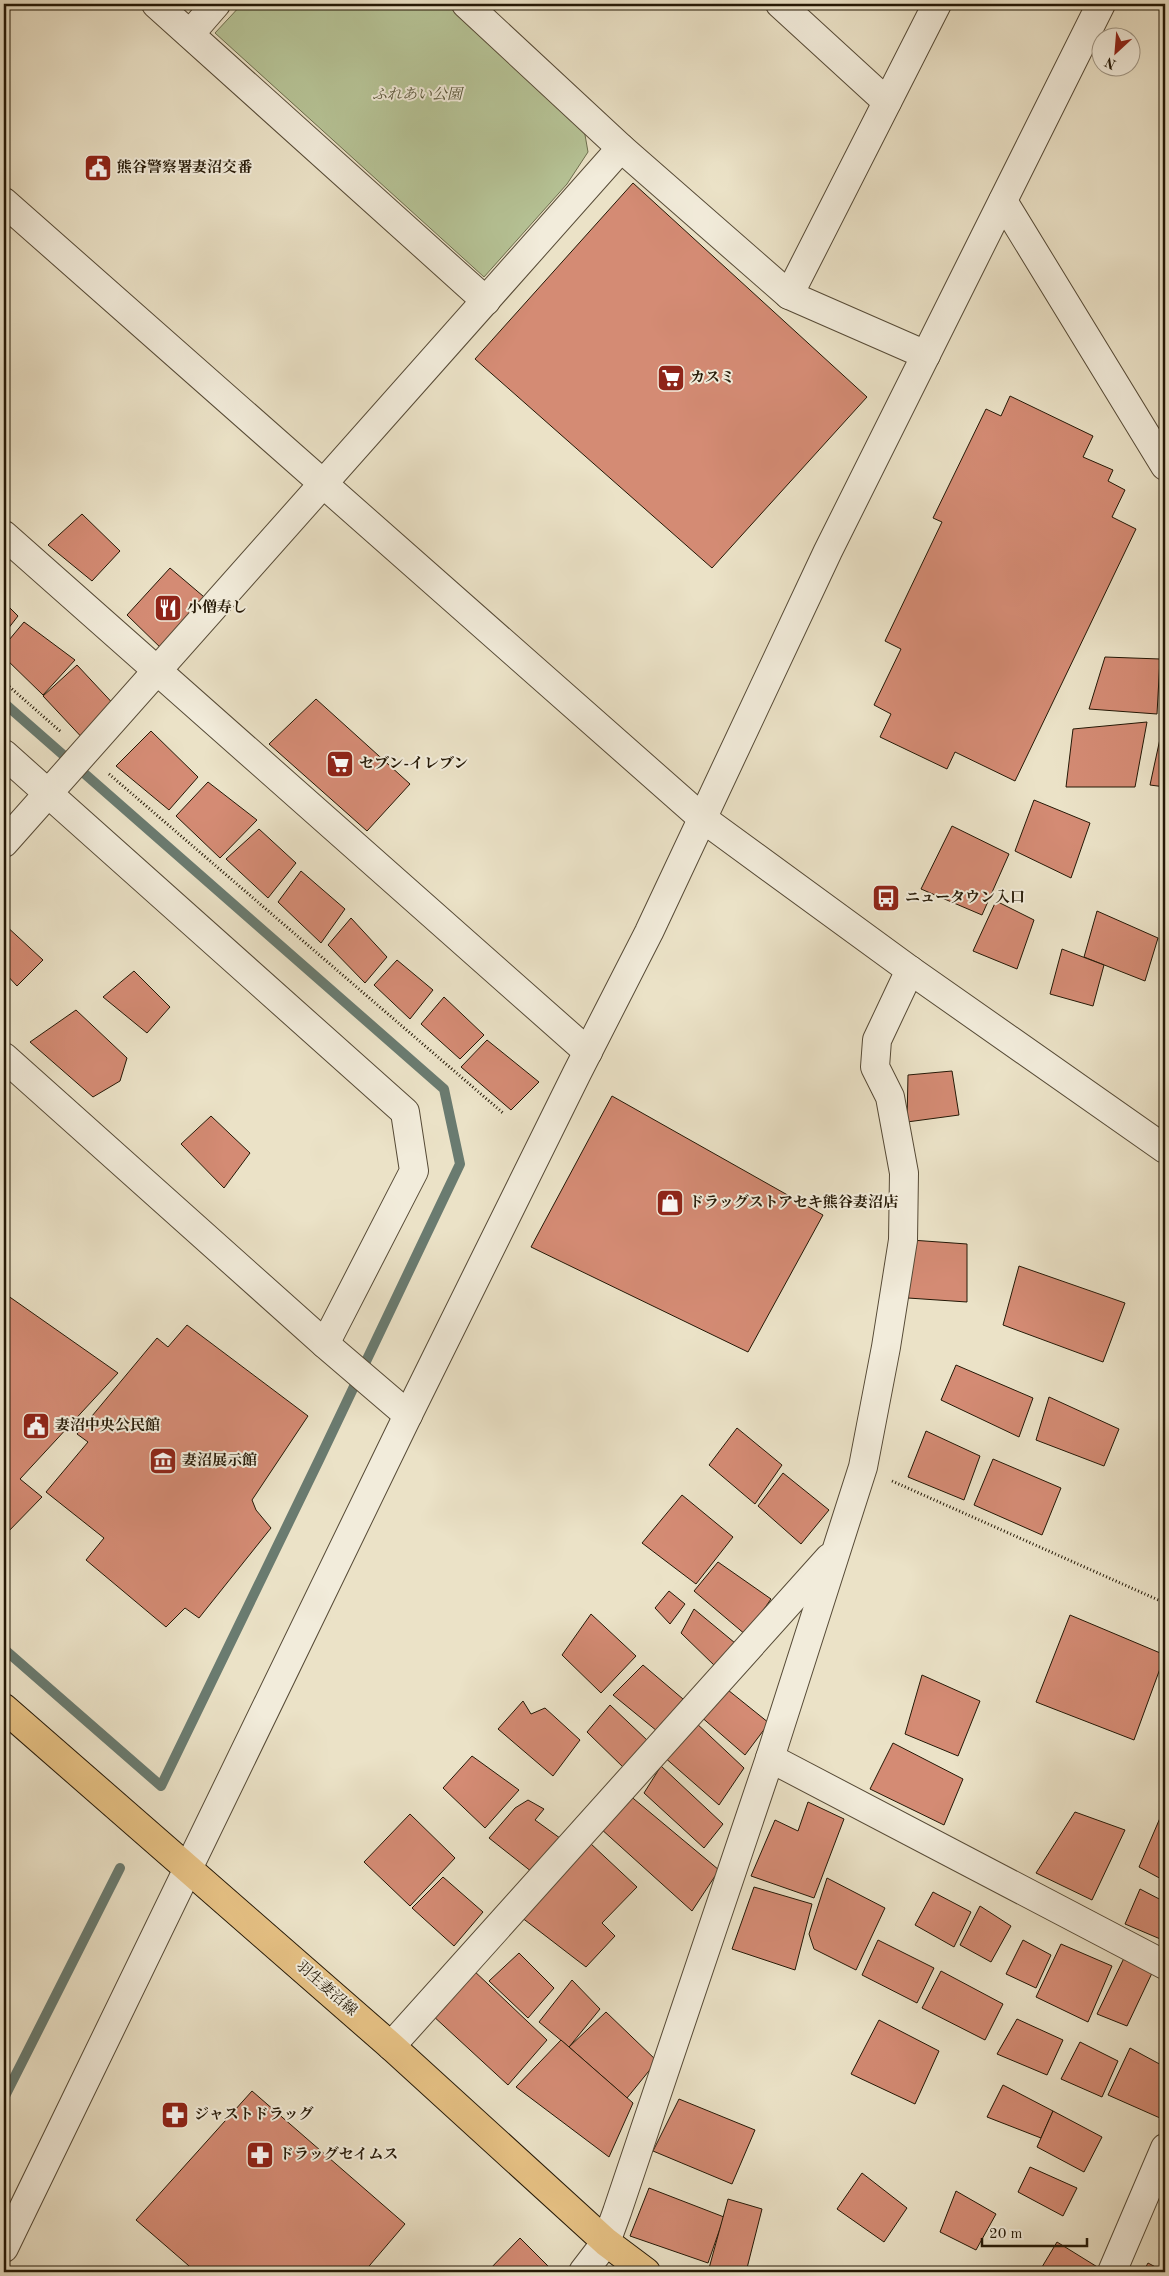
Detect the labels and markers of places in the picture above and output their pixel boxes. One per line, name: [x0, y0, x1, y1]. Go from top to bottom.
public building icon: 熊谷警察署妻沼交番: [83, 153, 113, 183]
place label: 熊谷警察署妻沼交番: [117, 158, 253, 176]
supermarket icon: カスミ: [656, 363, 686, 393]
place label: カスミ: [690, 370, 735, 386]
restaurant icon: 小僧寿し: [153, 593, 183, 623]
place label: 小僧寿し: [187, 599, 247, 616]
supermarket icon: セブン-イレブン: [325, 749, 355, 779]
place label: セブン-イレブン: [359, 755, 468, 772]
bus stop icon: ニュータウン入口: [871, 883, 901, 913]
place label: ニュータウン入口: [905, 889, 1025, 906]
shop icon: ドラッグストアセキ熊谷妻沼店: [655, 1188, 685, 1218]
place label: ドラッグストアセキ熊谷妻沼店: [689, 1193, 898, 1211]
public building icon: 妻沼中央公民館: [21, 1411, 51, 1441]
place label: 妻沼中央公民館: [55, 1416, 160, 1434]
museum icon: 妻沼展示館: [148, 1446, 178, 1476]
place label: 妻沼展示館: [182, 1451, 257, 1469]
pharmacy icon: ジャストドラッグ: [160, 2100, 190, 2130]
place label: ジャストドラッグ: [194, 2106, 313, 2123]
pharmacy icon: ドラッグセイムス: [245, 2140, 275, 2170]
place label: ドラッグセイムス: [279, 2146, 398, 2163]

